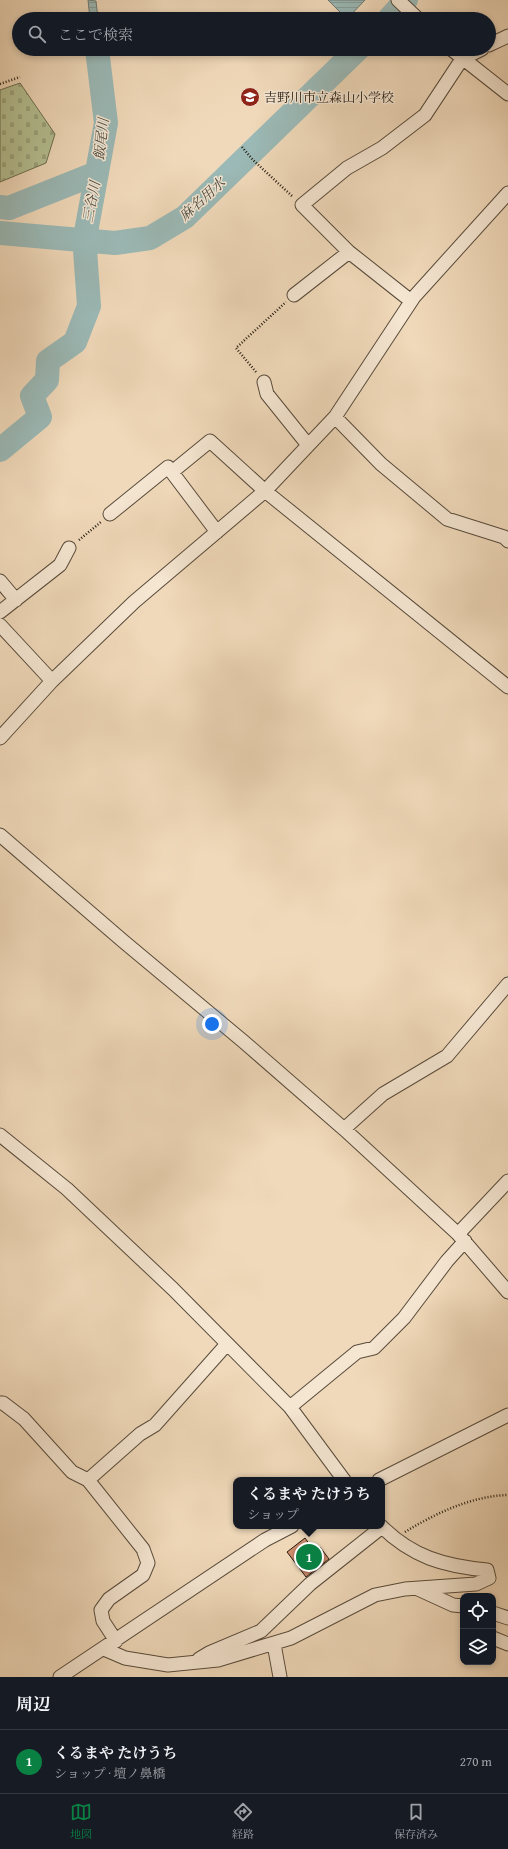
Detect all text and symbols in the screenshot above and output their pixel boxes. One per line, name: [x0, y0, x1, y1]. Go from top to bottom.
search box: [12, 12, 496, 56]
icon: search: [26, 23, 48, 45]
text: ここで検索: [58, 24, 133, 45]
school or university icon: 吉野川市立森山小学校: [239, 86, 261, 108]
place label: 吉野川市立森山小学校: [264, 88, 394, 107]
water label: 飯尾川: [89, 115, 114, 161]
water label: 麻名用水: [175, 171, 231, 225]
water label: 三谷川: [77, 178, 105, 225]
your location: [202, 1014, 222, 1034]
popup: [233, 1477, 385, 1529]
text: くるまや たけうち: [247, 1483, 371, 1504]
text: ショップ: [247, 1505, 299, 1524]
pin: 1: [296, 1542, 322, 1572]
map controls: [460, 1593, 496, 1665]
button: locate: [460, 1593, 496, 1629]
button: layers: [460, 1629, 496, 1665]
text: 周辺: [16, 1691, 50, 1716]
text: くるまや たけうち: [54, 1742, 177, 1763]
text: 1: [26, 1752, 32, 1771]
text: 270 m: [460, 1752, 492, 1771]
text: ショップ · 壇ノ鼻橋: [54, 1764, 166, 1783]
tab: 地図: [70, 1801, 92, 1842]
tab: 経路: [232, 1801, 254, 1842]
tab: 保存済み: [394, 1801, 438, 1842]

